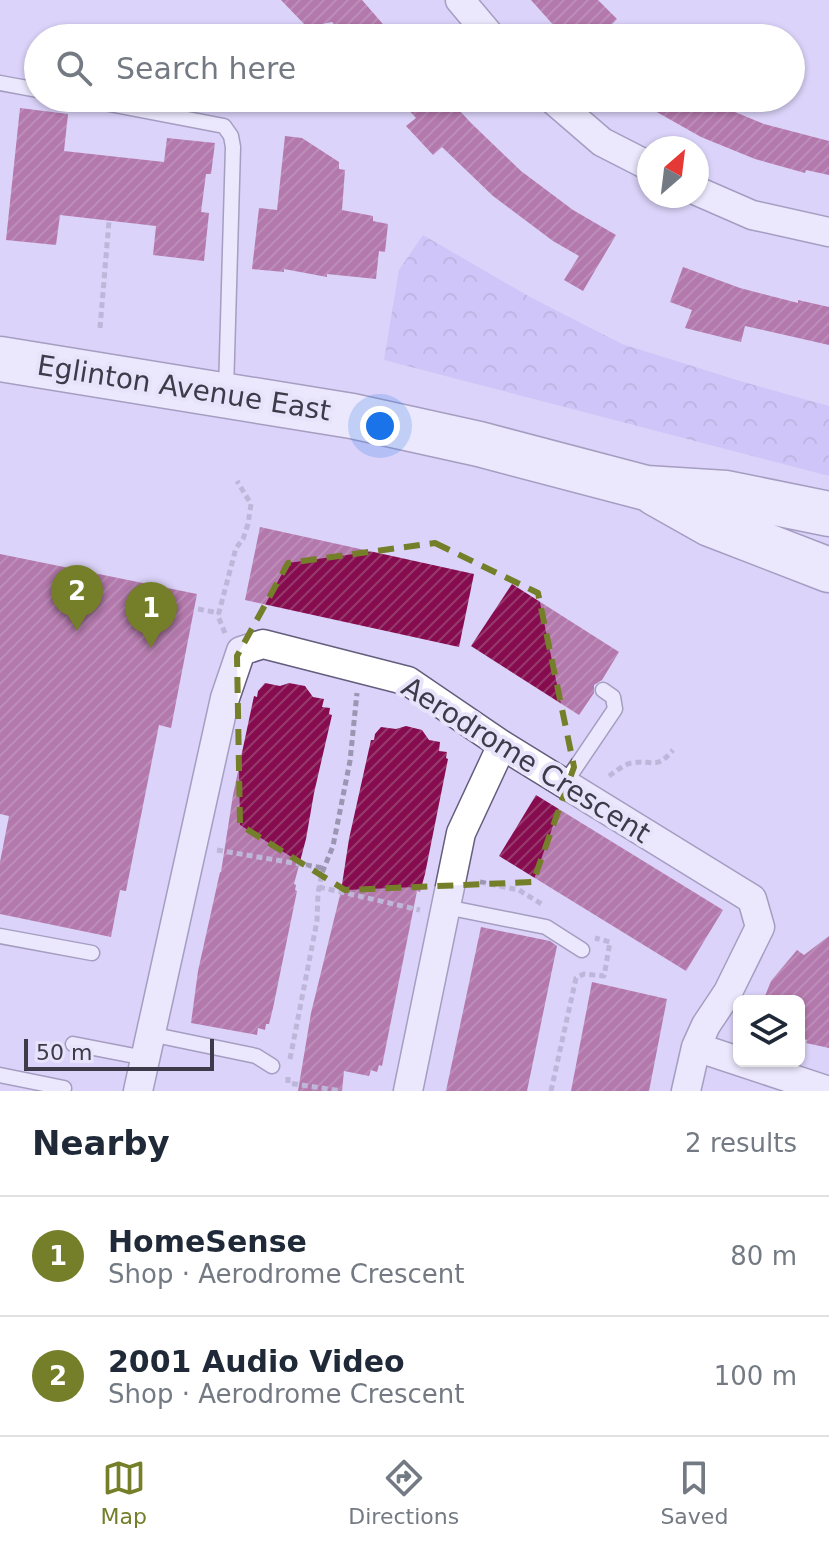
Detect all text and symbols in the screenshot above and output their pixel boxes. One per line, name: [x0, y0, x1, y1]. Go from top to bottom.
search box: [24, 24, 805, 112]
icon: search: [52, 46, 96, 90]
text: Search here: [116, 51, 296, 86]
north arrow: [637, 136, 709, 208]
street label: Eglinton Avenue East: [35, 348, 333, 428]
your location: [360, 406, 400, 446]
pin: 2: [51, 565, 103, 631]
pin: 1: [125, 582, 177, 648]
street label: Aerodrome Crescent: [396, 670, 656, 850]
map controls: [733, 995, 805, 1067]
button: layers: [733, 995, 805, 1067]
scale bar: [24, 1035, 214, 1071]
text: 50 m: [36, 1040, 92, 1065]
text: Nearby: [32, 1123, 170, 1163]
text: 2 results: [685, 1128, 797, 1158]
text: HomeSense: [108, 1224, 307, 1259]
text: 1: [49, 1241, 67, 1271]
text: 80 m: [730, 1241, 797, 1271]
text: Shop · Aerodrome Crescent: [108, 1259, 464, 1289]
text: 2001 Audio Video: [108, 1344, 405, 1379]
text: 2: [49, 1361, 67, 1391]
text: 100 m: [714, 1361, 797, 1391]
text: Shop · Aerodrome Crescent: [108, 1379, 464, 1409]
tab: Map: [101, 1456, 147, 1529]
tab: Directions: [348, 1456, 459, 1529]
tab: Saved: [660, 1456, 728, 1529]

